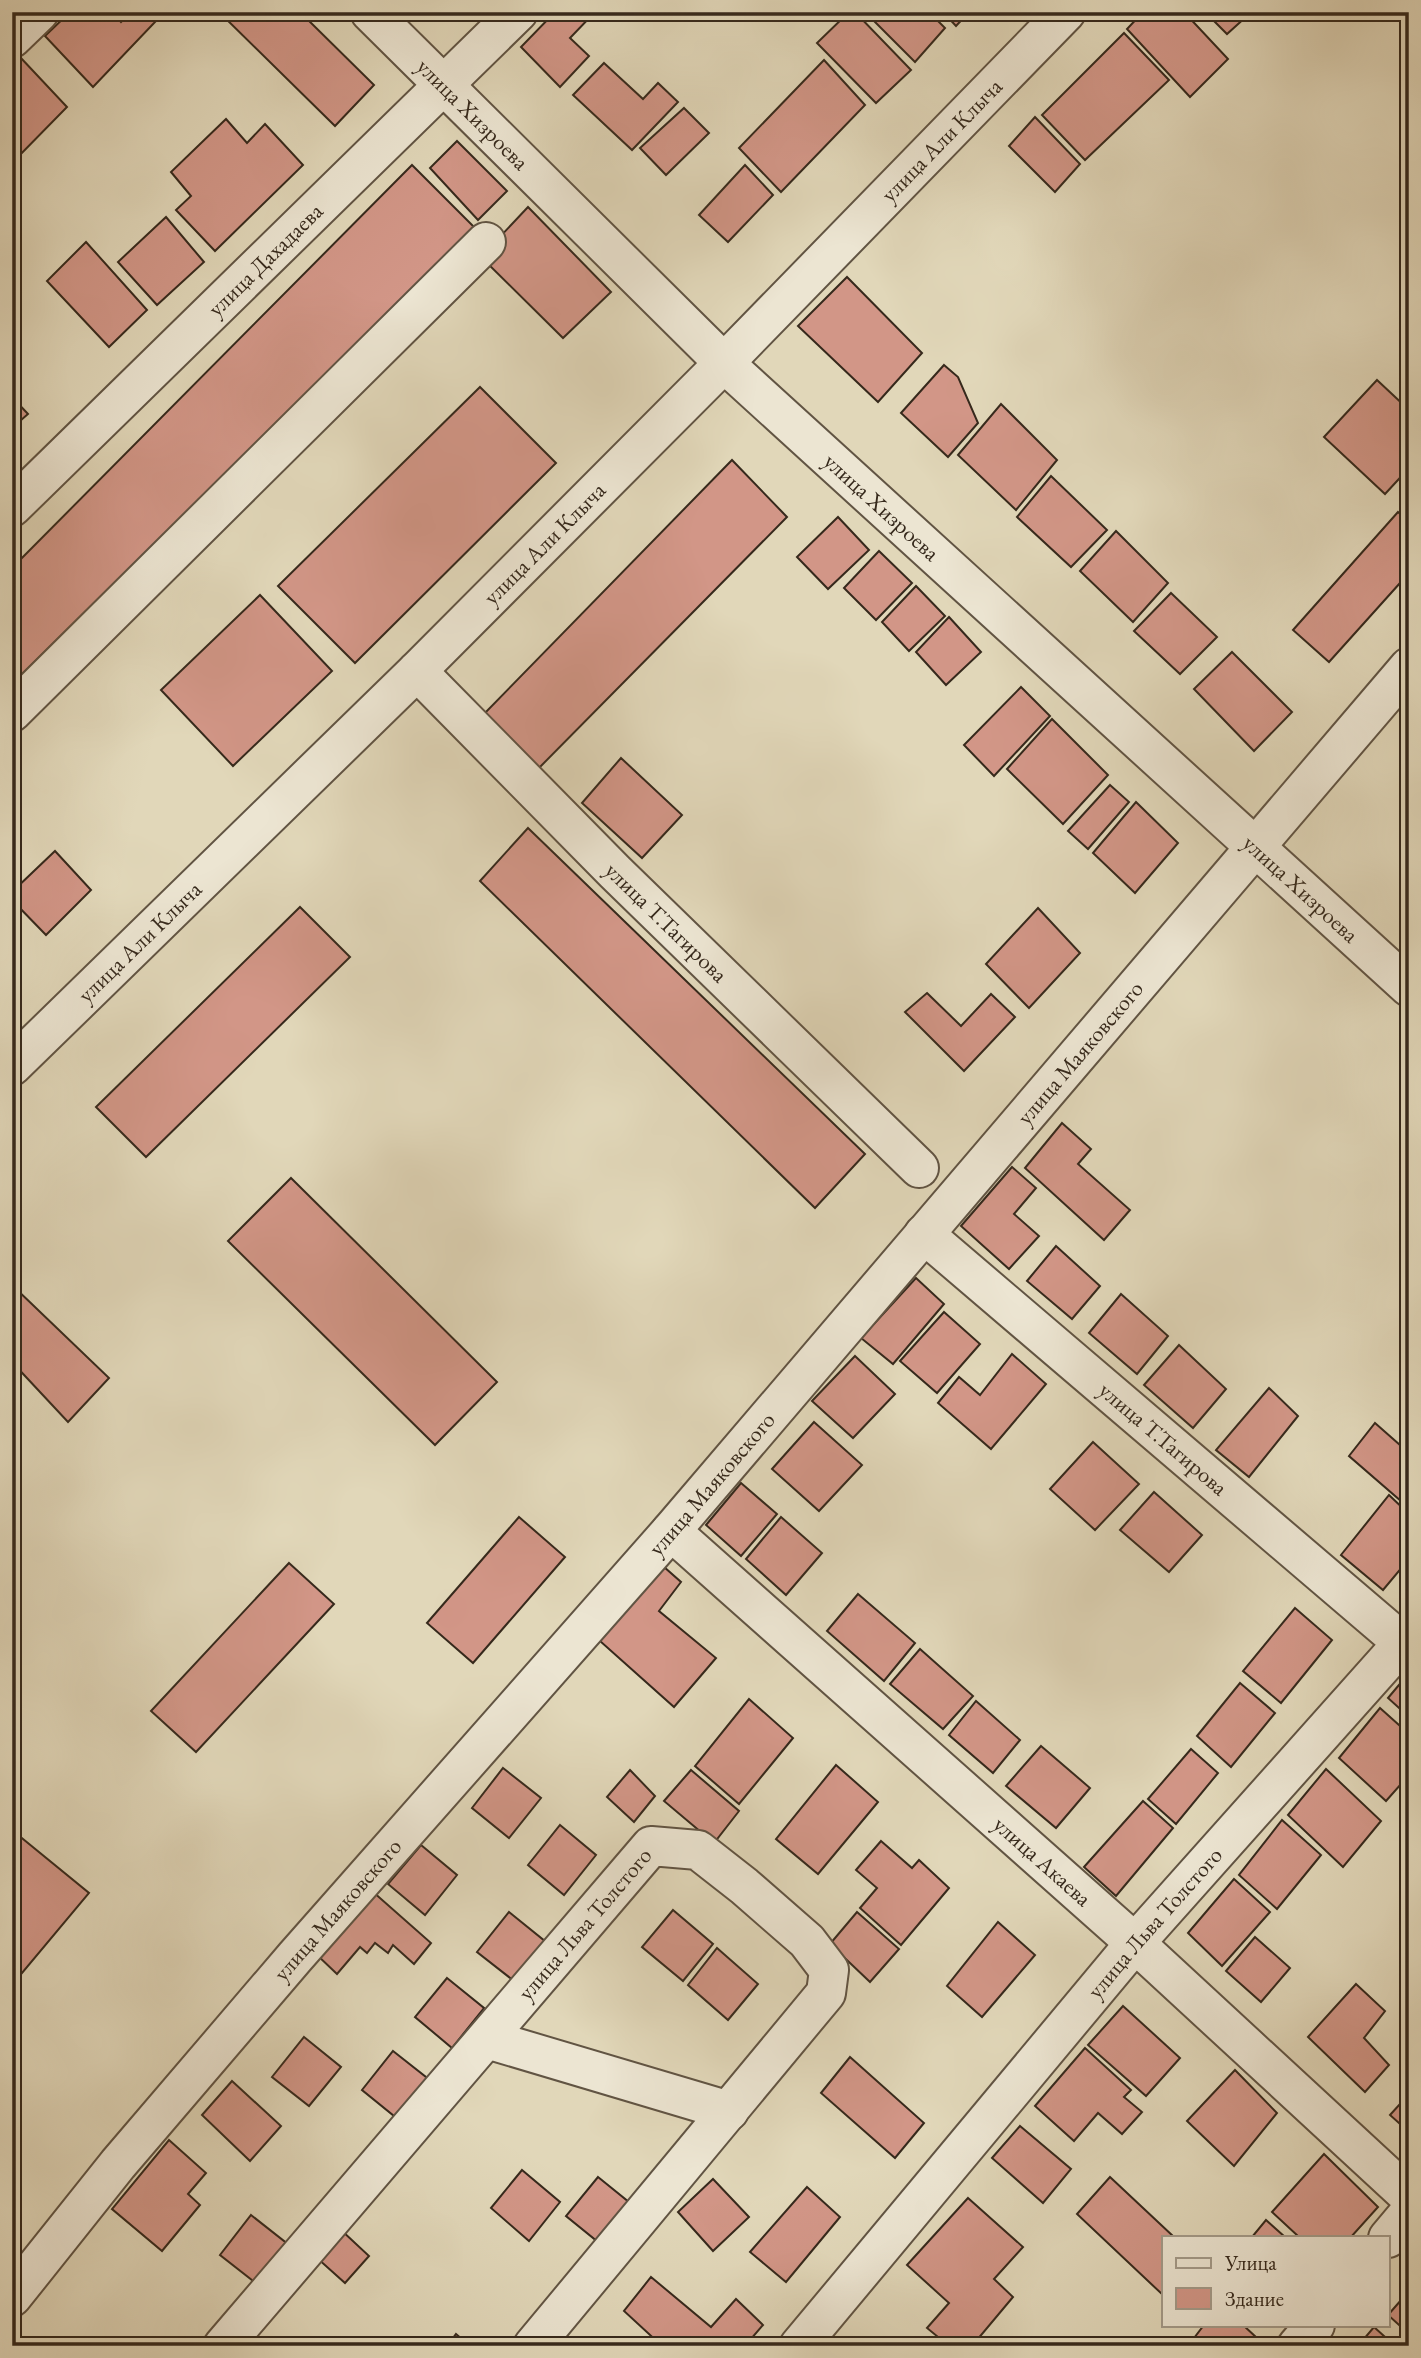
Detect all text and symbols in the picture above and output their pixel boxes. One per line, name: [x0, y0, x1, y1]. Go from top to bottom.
street label: улица Хизроева: [410, 52, 536, 177]
street label: улица Али Клыча: [874, 71, 1009, 208]
street label: улица Дахадаева: [201, 196, 330, 323]
street label: улица Хизроева: [817, 446, 947, 568]
street label: улица Али Клыча: [476, 475, 613, 611]
street label: улица Хизроева: [1237, 828, 1366, 950]
street label: улица Т.Тагирова: [598, 856, 735, 989]
street label: улица Али Клыча: [71, 874, 208, 1009]
street label: улица Маяковского: [1010, 974, 1150, 1131]
street label: улица Т.Тагирова: [1093, 1375, 1235, 1503]
street label: улица Маяковского: [641, 1405, 781, 1562]
street label: улица Акаева: [987, 1809, 1099, 1913]
street label: улица Маяковского: [266, 1832, 408, 1987]
street label: улица Льва Толстого: [1080, 1840, 1229, 2005]
street label: улица Льва Толстого: [511, 1841, 658, 2006]
legend: [1162, 2236, 1390, 2326]
text: Улица: [1224, 2249, 1277, 2276]
text: Здание: [1225, 2285, 1284, 2312]

